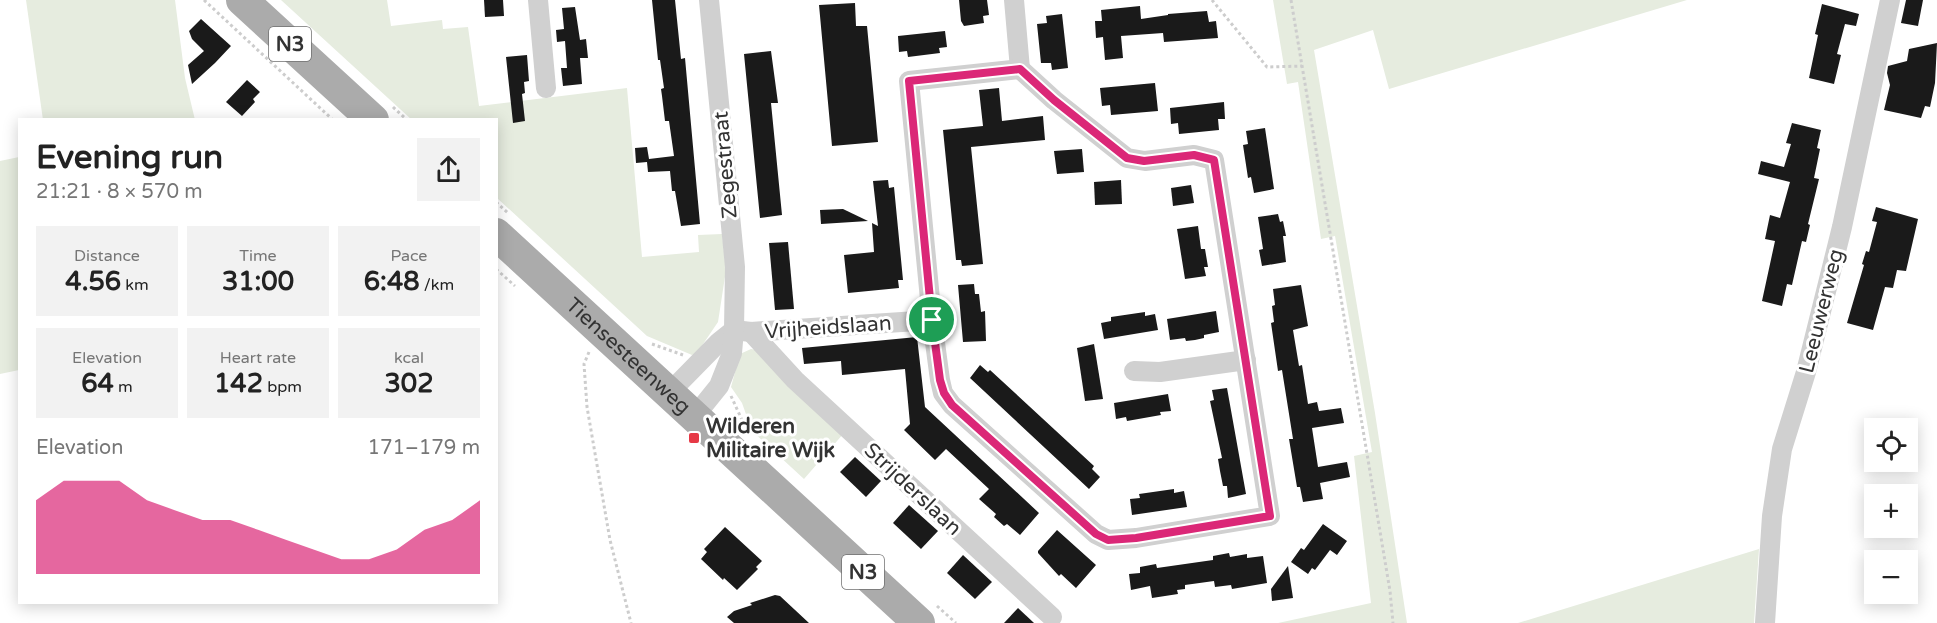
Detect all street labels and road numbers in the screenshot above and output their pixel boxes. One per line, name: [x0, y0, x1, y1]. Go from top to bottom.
road number: N3: [269, 27, 311, 61]
street label: Zegestraat: [708, 110, 743, 220]
street label: Leeuwerweg: [1794, 247, 1849, 376]
street label: Tiensesteenweg: [561, 293, 696, 420]
street label: Vrijheidslaan: [764, 311, 892, 344]
street label: Strijderslaan: [859, 438, 967, 541]
road number: N3: [842, 555, 884, 589]

